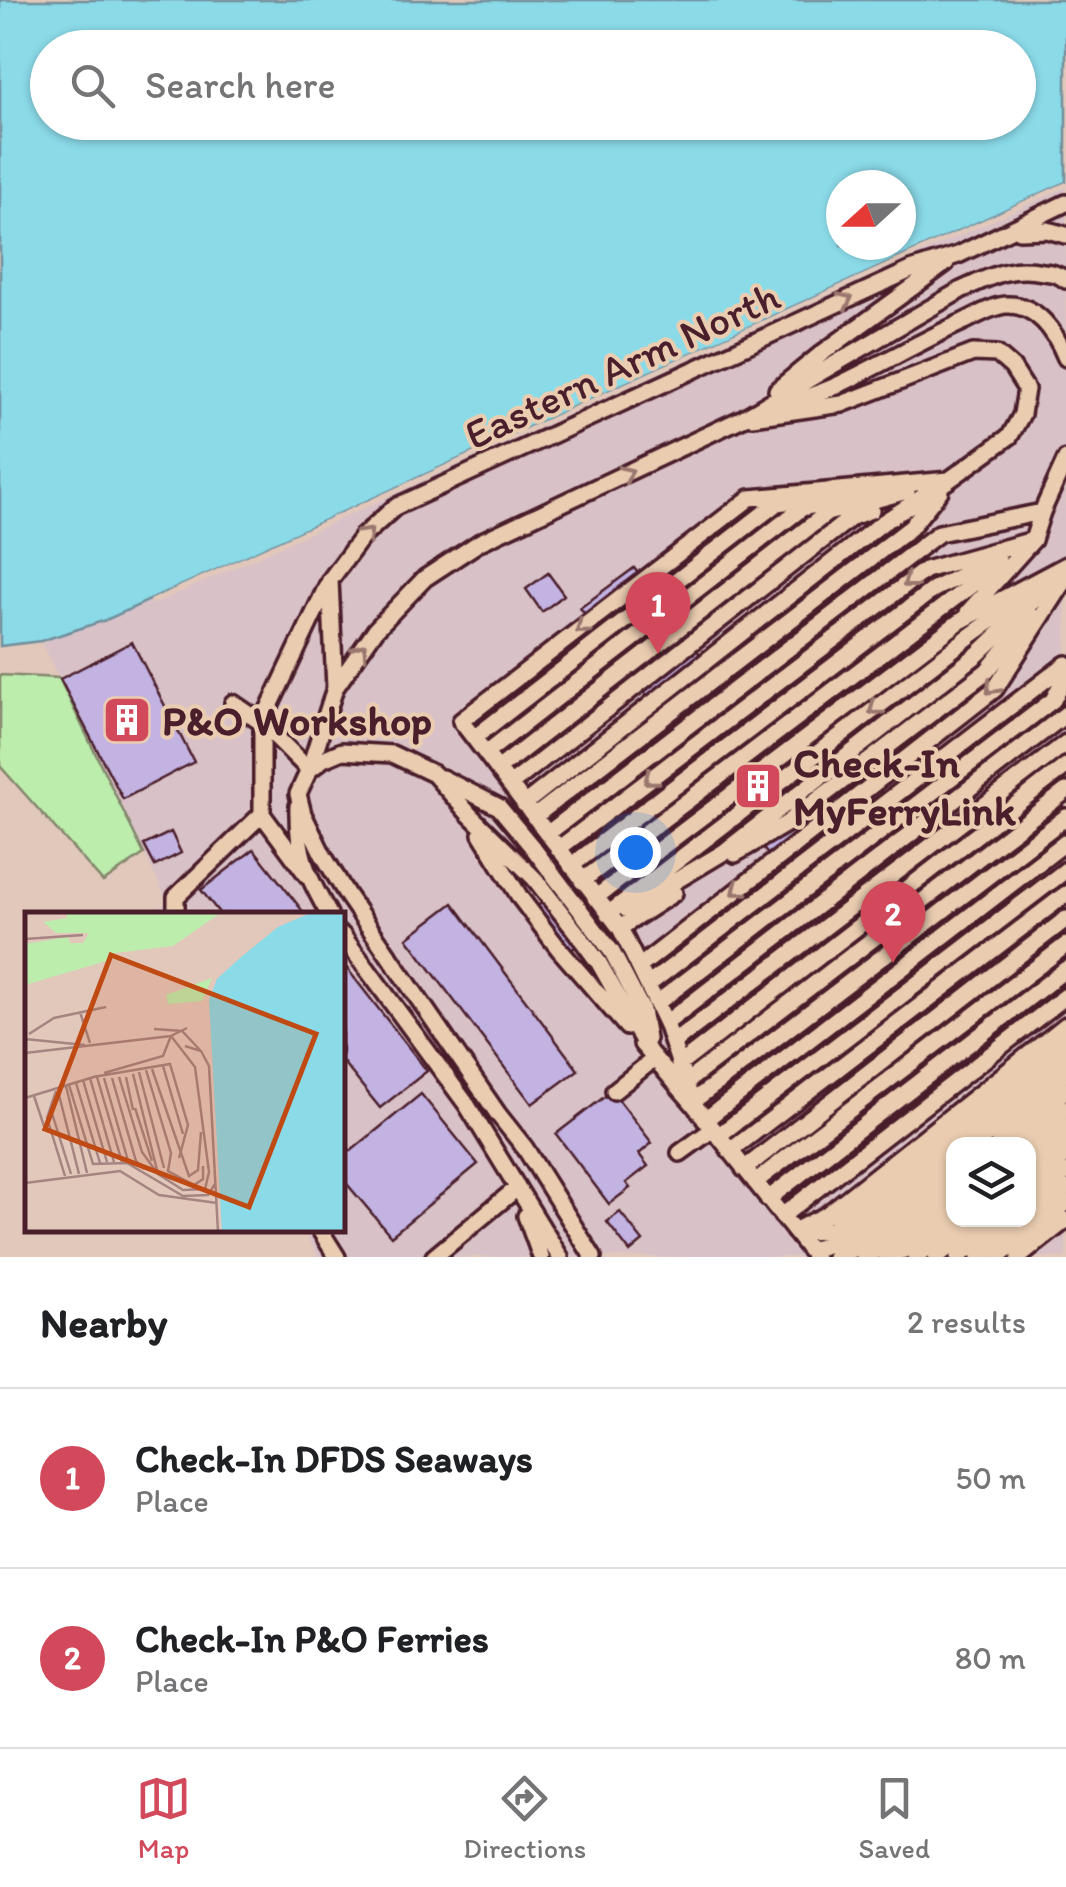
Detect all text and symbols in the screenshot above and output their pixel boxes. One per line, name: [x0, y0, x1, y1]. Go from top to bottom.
search box: [30, 30, 1036, 140]
icon: search: [65, 58, 120, 113]
text: Search here: [145, 62, 336, 108]
north arrow: [826, 170, 916, 260]
street label: Eastern Arm North: [457, 270, 787, 460]
one-way arrow: [836, 292, 854, 312]
one-way arrow: [617, 465, 635, 485]
one-way arrow: [355, 527, 373, 545]
one-way arrow: [902, 571, 920, 588]
pin: 1: [626, 572, 690, 654]
one-way arrow: [575, 616, 593, 634]
one-way arrow: [349, 643, 368, 661]
one-way arrow: [986, 676, 1004, 695]
building icon: P&O Workshop: [101, 694, 153, 746]
place label: P&O Workshop: [162, 695, 432, 746]
one-way arrow: [868, 697, 886, 714]
place label: Check-In MyFerryLink: [793, 737, 1016, 836]
building icon: Check-In MyFerryLink: [732, 760, 784, 812]
one-way arrow: [643, 767, 661, 784]
your location: [610, 827, 661, 878]
one-way arrow: [731, 878, 749, 896]
pin: 2: [860, 880, 926, 963]
inset map: [25, 912, 345, 1232]
map controls: [946, 1137, 1036, 1227]
button: layers: [946, 1137, 1036, 1227]
text: Nearby: [40, 1297, 167, 1348]
text: 2 results: [907, 1303, 1026, 1341]
text: Check-In DFDS Seaways: [135, 1436, 533, 1482]
text: 1: [65, 1459, 80, 1497]
text: 50 m: [955, 1459, 1026, 1497]
text: Place: [135, 1482, 209, 1520]
text: Check-In P&O Ferries: [135, 1616, 489, 1662]
text: 2: [64, 1639, 81, 1677]
text: 80 m: [955, 1639, 1026, 1677]
text: Place: [135, 1662, 209, 1700]
tab: Map: [136, 1771, 191, 1865]
tab: Directions: [463, 1771, 586, 1865]
tab: Saved: [858, 1771, 930, 1865]

